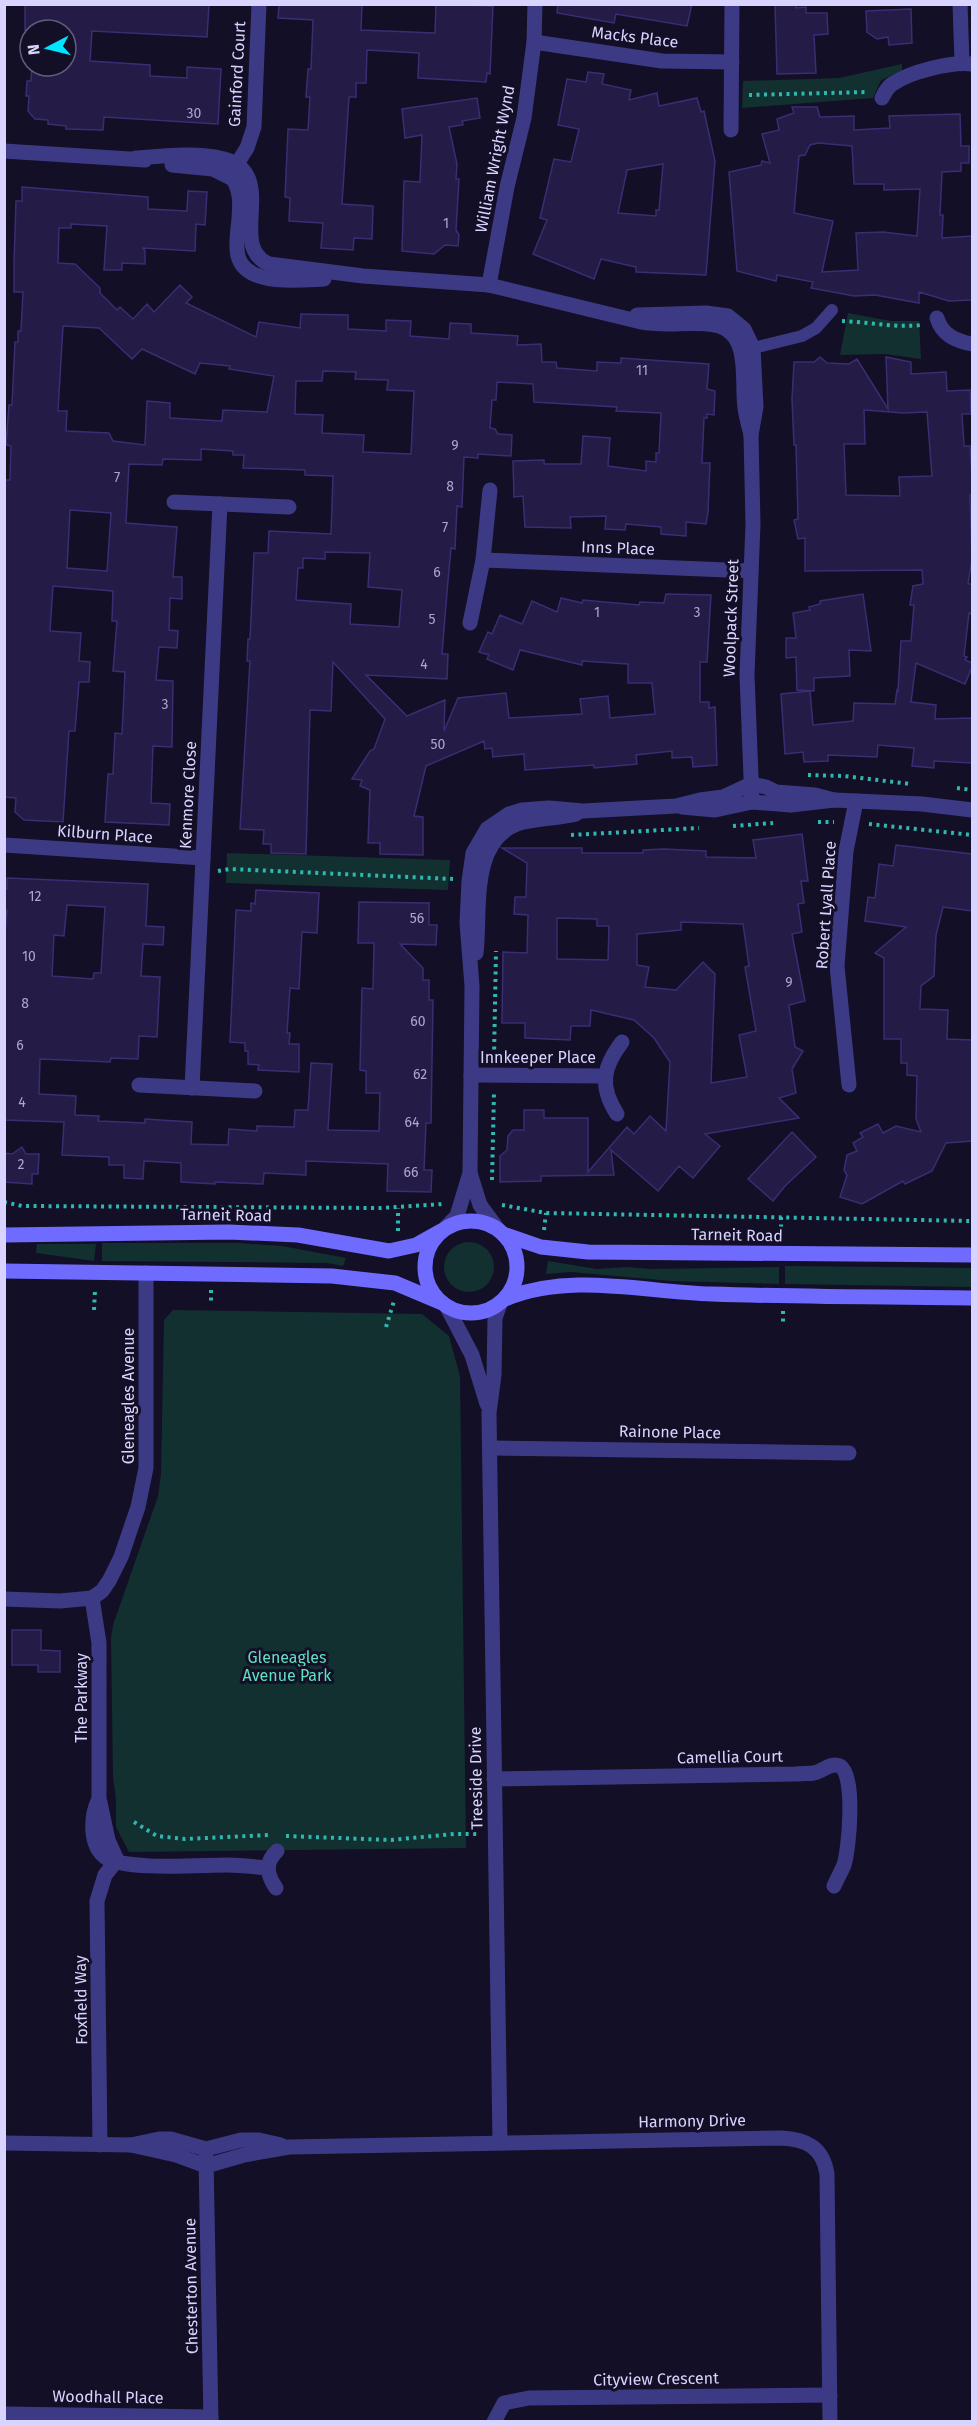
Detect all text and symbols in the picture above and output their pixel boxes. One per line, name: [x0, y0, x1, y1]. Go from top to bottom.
north arrow: [18, 18, 78, 78]
street label: Gainford Court: [225, 20, 249, 127]
street label: Macks Place: [591, 22, 679, 52]
text: N: [24, 43, 44, 56]
street label: William Wright Wynd: [471, 84, 519, 234]
house number: 30: [187, 105, 202, 122]
house number: 1: [443, 215, 449, 232]
house number: 11: [636, 362, 648, 379]
house number: 9: [451, 437, 459, 454]
house number: 7: [114, 469, 120, 486]
house number: 8: [446, 478, 454, 495]
house number: 7: [442, 519, 448, 536]
street label: Inns Place: [581, 537, 655, 559]
street label: Woolpack Street: [719, 558, 743, 677]
house number: 6: [433, 564, 441, 581]
house number: 1: [594, 604, 600, 621]
house number: 3: [694, 604, 701, 621]
house number: 5: [428, 611, 436, 628]
house number: 4: [420, 656, 428, 673]
house number: 3: [162, 696, 169, 713]
house number: 50: [431, 736, 446, 753]
street label: Kenmore Close: [176, 741, 200, 849]
street label: Kilburn Place: [57, 821, 153, 847]
street label: Robert Lyall Place: [812, 840, 840, 970]
house number: 12: [29, 888, 42, 905]
house number: 56: [410, 910, 424, 927]
house number: 10: [22, 948, 36, 965]
house number: 9: [785, 974, 793, 991]
house number: 8: [21, 995, 29, 1012]
house number: 60: [410, 1013, 426, 1030]
house number: 6: [16, 1037, 24, 1054]
street label: Innkeeper Place: [480, 1048, 596, 1067]
house number: 62: [413, 1066, 427, 1083]
house number: 4: [18, 1094, 26, 1111]
house number: 64: [405, 1114, 420, 1131]
house number: 2: [18, 1156, 25, 1173]
house number: 66: [404, 1164, 418, 1181]
street label: Tarneit Road: [180, 1205, 272, 1225]
street label: Tarneit Road: [691, 1225, 783, 1245]
street label: Gleneagles Avenue: [119, 1328, 138, 1464]
street label: Rainone Place: [619, 1422, 721, 1442]
park label: Gleneagles Avenue Park: [243, 1648, 332, 1685]
street label: The Parkway: [72, 1653, 91, 1743]
street label: Treeside Drive: [466, 1726, 486, 1830]
street label: Camellia Court: [677, 1747, 783, 1767]
street label: Foxfield Way: [71, 1955, 91, 2045]
street label: Harmony Drive: [638, 2111, 746, 2131]
street label: Chesterton Avenue: [180, 2218, 202, 2354]
street label: Cityview Crescent: [593, 2368, 719, 2390]
street label: Woodhall Place: [52, 2387, 164, 2407]

